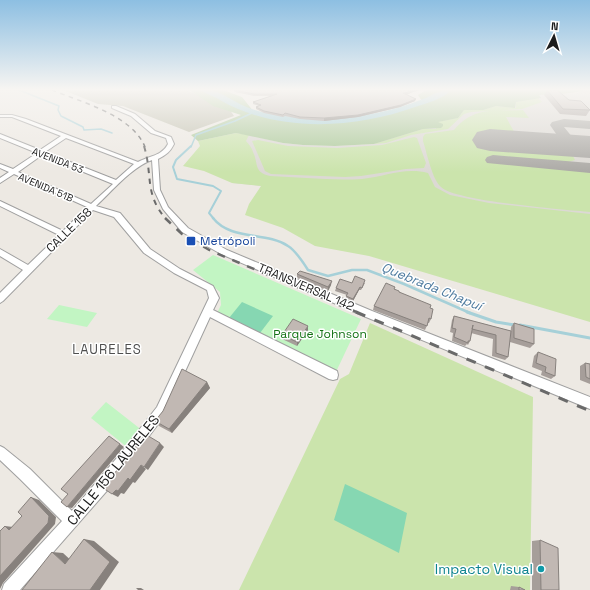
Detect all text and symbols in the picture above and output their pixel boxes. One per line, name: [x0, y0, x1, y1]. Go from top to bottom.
north arrow: [534, 16, 574, 56]
text: N: [551, 19, 559, 33]
street label: AVENIDA 53: [30, 145, 85, 176]
street label: AVENIDA 51B: [16, 170, 76, 205]
street label: CALLE 158: [43, 204, 95, 256]
place label: Metrópoli: [200, 233, 256, 249]
marker: Metrópoli: [185, 235, 197, 247]
street label: TRANSVERSAL 142: [255, 259, 357, 315]
water label: Quebrada Chapuí: [379, 259, 487, 315]
park label: Parque Johnson: [273, 326, 367, 342]
district label: LAURELES: [72, 341, 142, 358]
street label: CALLE 156 LAURELES: [63, 411, 163, 529]
place label: Impacto Visual: [435, 560, 533, 578]
marker: Impacto Visual: [536, 564, 546, 574]

